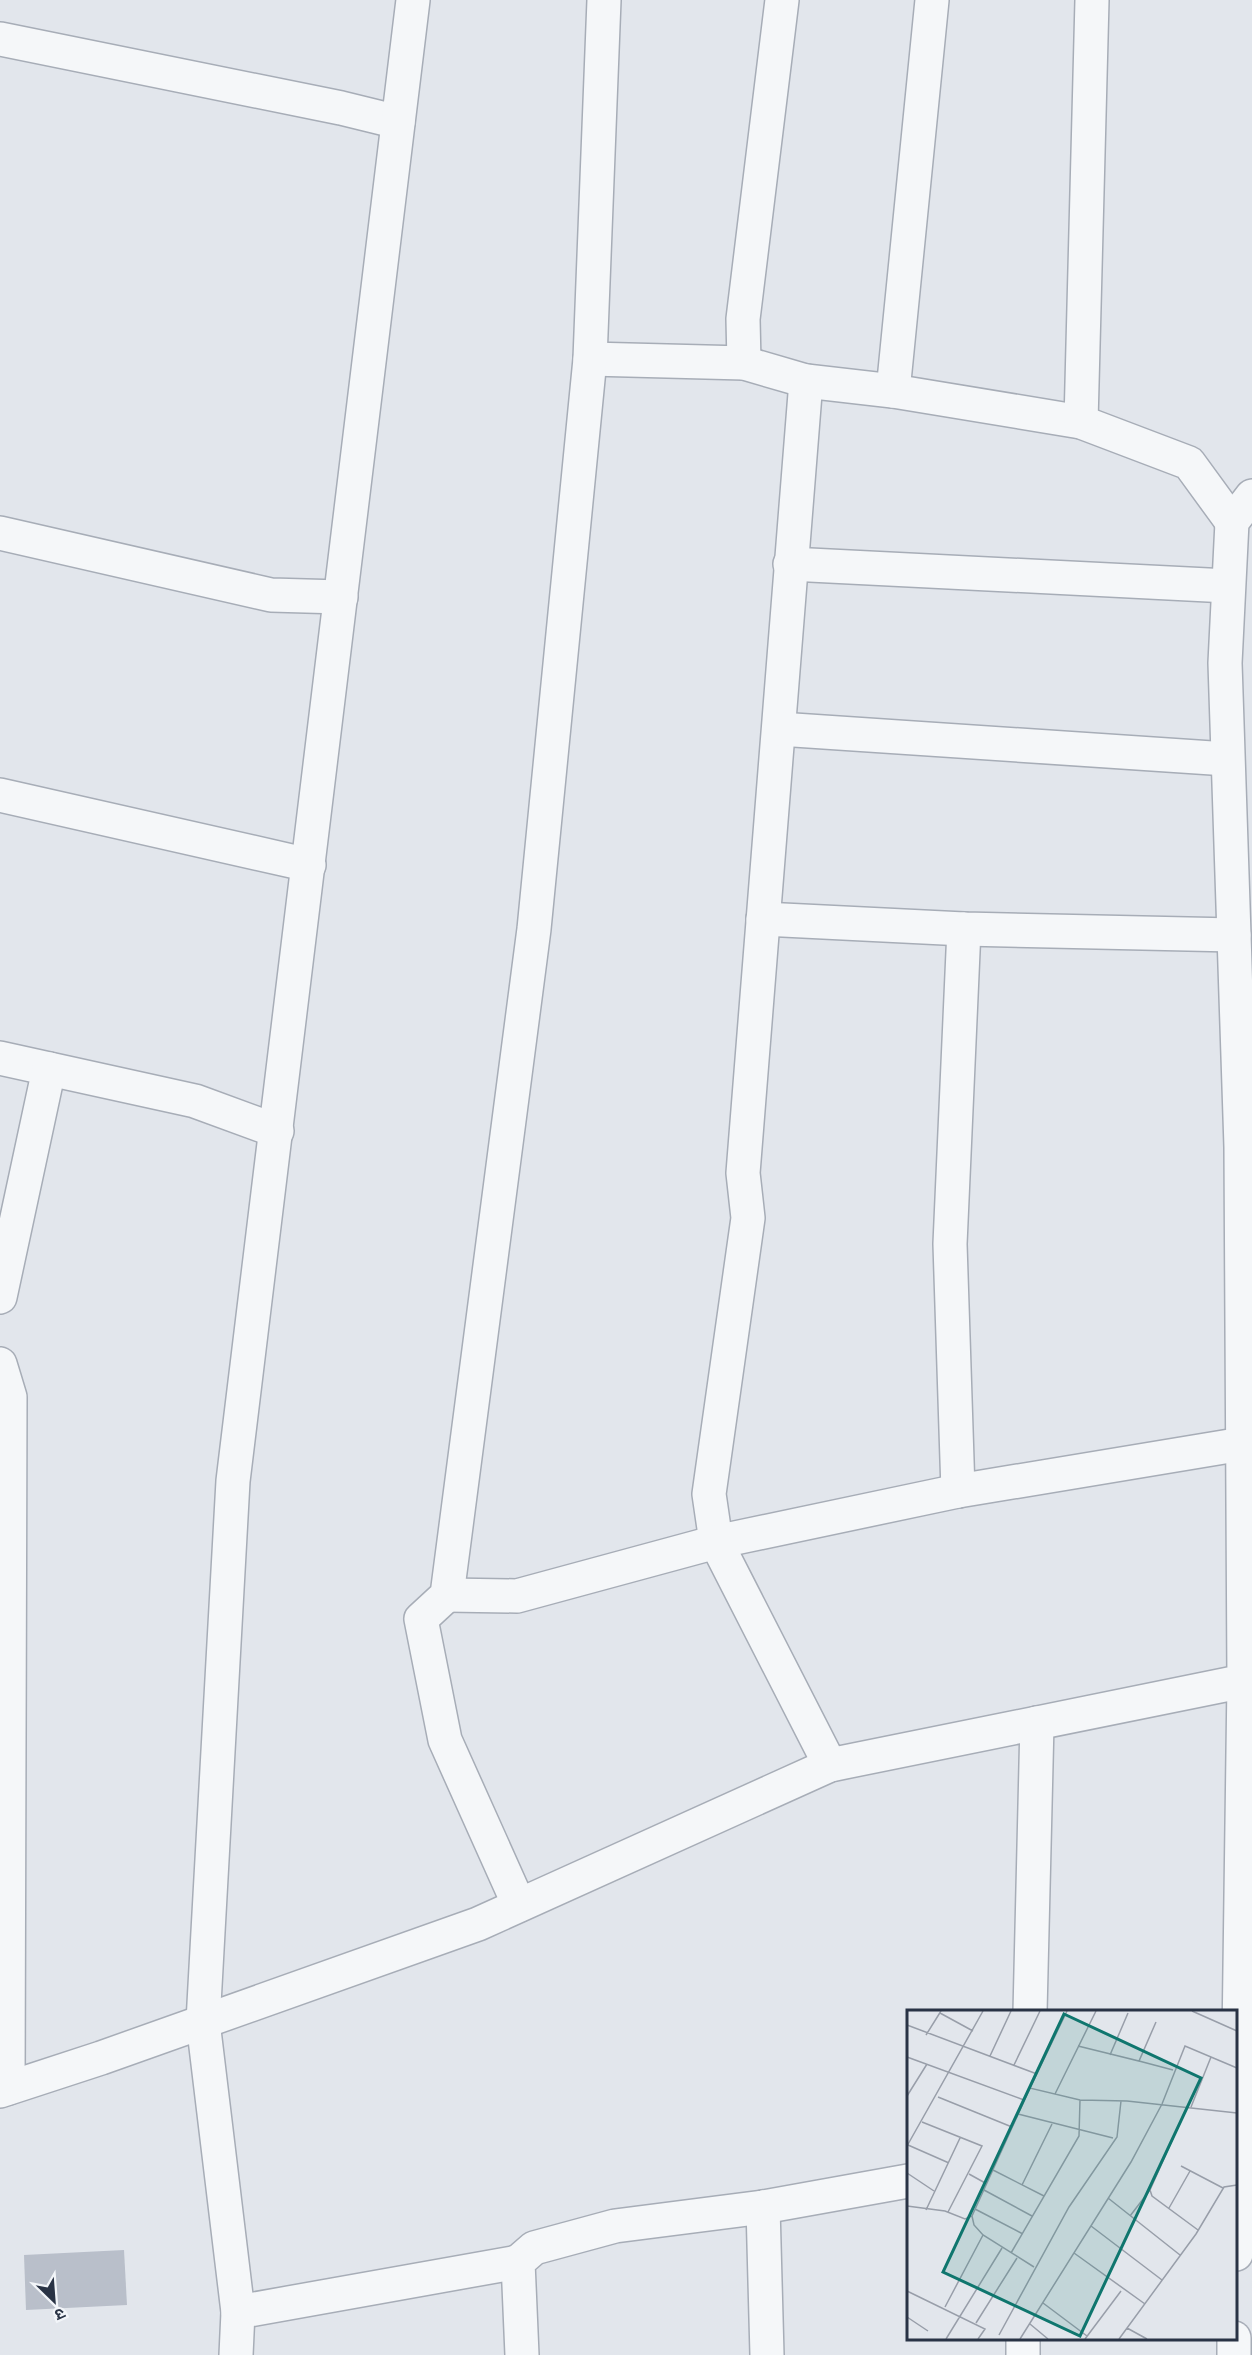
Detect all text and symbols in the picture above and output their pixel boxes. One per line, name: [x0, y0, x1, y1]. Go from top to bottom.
inset map: [907, 2010, 1237, 2340]
north arrow: [24, 2271, 84, 2331]
text: उ: [52, 2304, 69, 2326]

